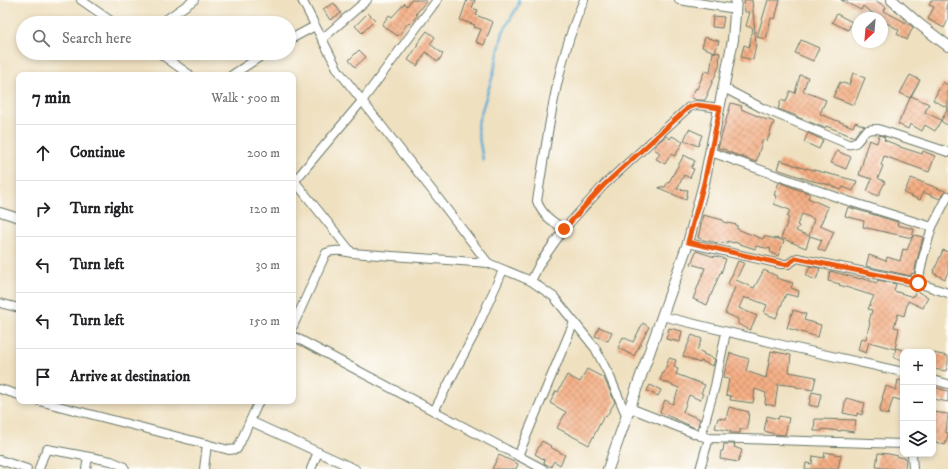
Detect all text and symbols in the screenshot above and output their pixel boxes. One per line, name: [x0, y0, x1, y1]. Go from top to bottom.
north arrow: [852, 12, 888, 48]
search box: [16, 16, 296, 60]
icon: search: [30, 27, 52, 49]
text: Search here: [62, 29, 131, 48]
text: 7 min: [32, 87, 71, 109]
text: Walk · 500 m: [211, 90, 280, 106]
icon: ahead: [32, 142, 54, 164]
text: Continue: [70, 143, 125, 162]
text: 200 m: [247, 145, 280, 161]
icon: right: [32, 198, 54, 220]
text: Turn right: [70, 199, 133, 218]
text: 120 m: [249, 201, 280, 217]
route end: [555, 220, 573, 238]
icon: left: [32, 254, 54, 276]
text: Turn left: [70, 255, 124, 274]
text: 30 m: [256, 257, 280, 273]
route start: [909, 274, 927, 292]
icon: left: [32, 310, 54, 332]
text: Turn left: [70, 311, 124, 330]
text: 150 m: [249, 313, 280, 329]
map controls: [900, 349, 936, 457]
button: +: [900, 349, 936, 385]
icon: arrive: [32, 366, 54, 388]
text: Arrive at destination: [70, 367, 190, 386]
button: −: [900, 385, 936, 421]
button: layers: [900, 421, 936, 457]

